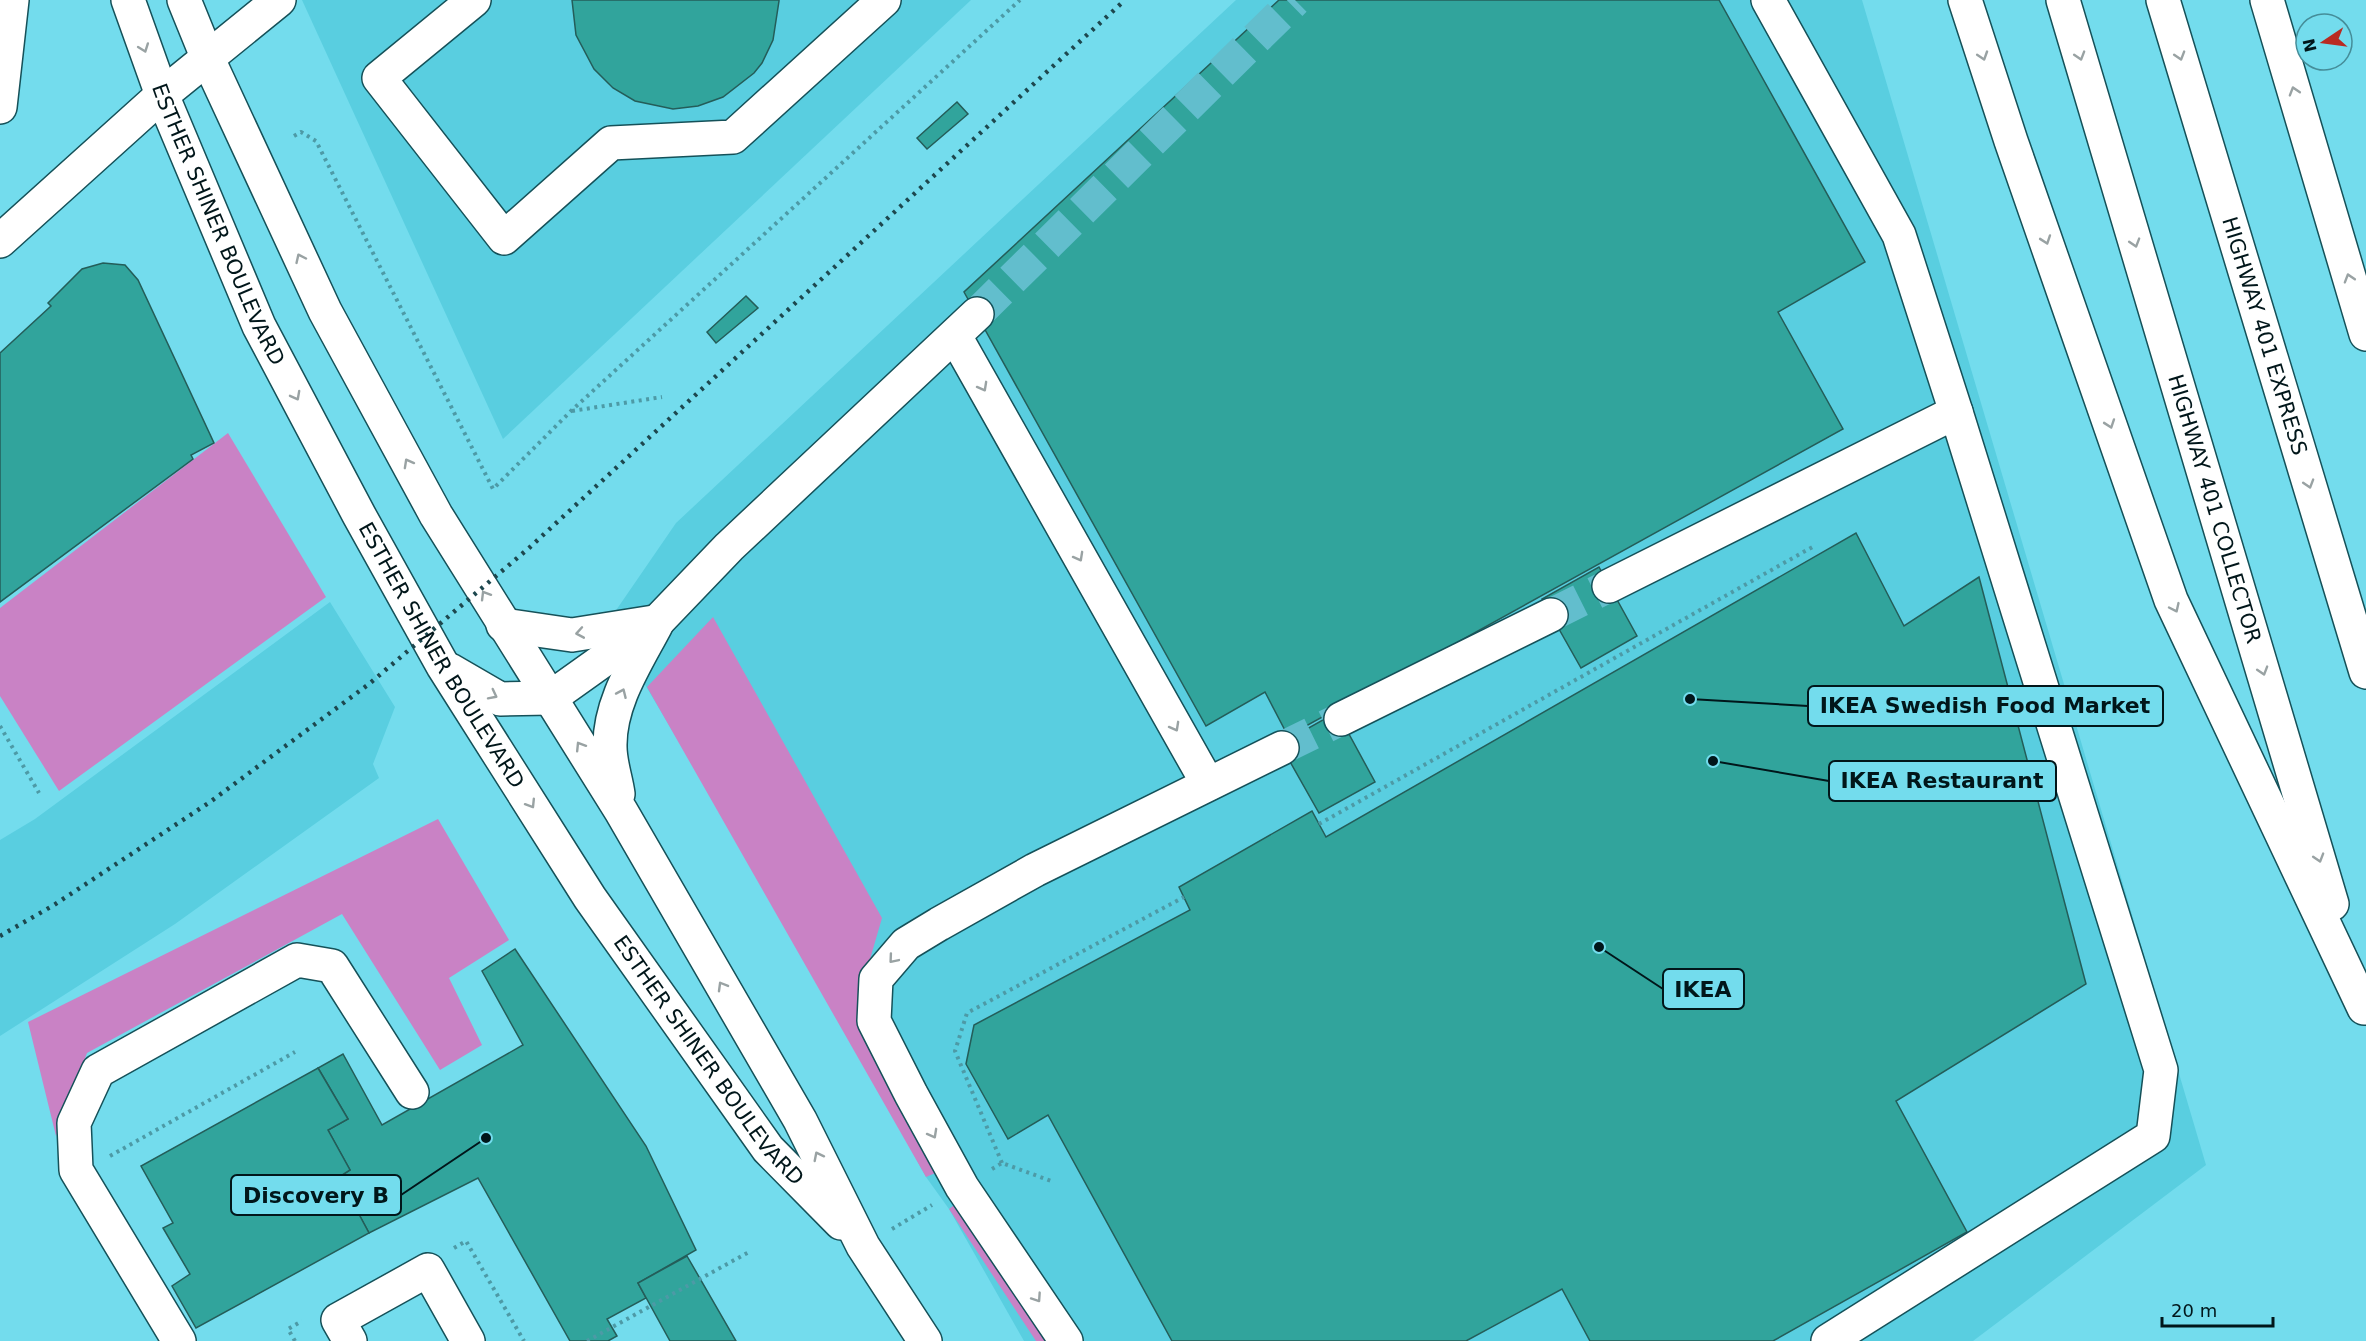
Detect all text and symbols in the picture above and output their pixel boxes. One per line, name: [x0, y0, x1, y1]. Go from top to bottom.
north arrow: [2294, 12, 2354, 72]
text: N: [2299, 37, 2321, 54]
one-way arrow: [137, 42, 150, 53]
one-way arrow: [1976, 50, 1988, 61]
one-way arrow: [2073, 50, 2085, 61]
one-way arrow: [2173, 50, 2185, 61]
street label: ESTHER SHINER BOULEVARD: [147, 80, 290, 369]
one-way arrow: [2289, 86, 2301, 97]
street label: HIGHWAY 401 EXPRESS: [2217, 214, 2312, 458]
one-way arrow: [2038, 234, 2051, 245]
one-way arrow: [2128, 237, 2140, 248]
one-way arrow: [296, 254, 308, 265]
one-way arrow: [2344, 273, 2356, 284]
street label: HIGHWAY 401 COLLECTOR: [2163, 372, 2266, 646]
one-way arrow: [976, 381, 988, 391]
one-way arrow: [289, 390, 300, 400]
one-way arrow: [2102, 419, 2115, 429]
one-way arrow: [404, 459, 415, 470]
one-way arrow: [2302, 478, 2314, 489]
street label: ESTHER SHINER BOULEVARD: [354, 518, 529, 793]
one-way arrow: [1072, 551, 1084, 561]
one-way arrow: [480, 591, 492, 601]
one-way arrow: [2168, 602, 2180, 613]
one-way arrow: [575, 626, 585, 638]
one-way arrow: [2256, 665, 2268, 676]
callout: IKEA Swedish Food Market: [1808, 686, 2163, 726]
one-way arrow: [487, 687, 498, 699]
one-way arrow: [615, 688, 627, 699]
text: IKEA Swedish Food Market: [1820, 693, 2151, 718]
one-way arrow: [1168, 720, 1180, 731]
one-way arrow: [576, 742, 587, 753]
callout: IKEA Restaurant: [1829, 761, 2056, 801]
text: IKEA Restaurant: [1841, 768, 2044, 793]
one-way arrow: [523, 798, 535, 808]
one-way arrow: [2312, 852, 2324, 863]
street label: ESTHER SHINER BOULEVARD: [609, 931, 809, 1190]
one-way arrow: [889, 952, 900, 963]
callout: IKEA: [1663, 969, 1744, 1009]
text: IKEA: [1674, 977, 1732, 1002]
one-way arrow: [718, 982, 729, 992]
one-way arrow: [926, 1128, 937, 1138]
one-way arrow: [813, 1151, 825, 1162]
callout: Discovery B: [231, 1175, 401, 1215]
text: Discovery B: [243, 1183, 389, 1208]
scale bar: [2162, 1290, 2273, 1328]
one-way arrow: [1030, 1292, 1041, 1303]
text: 20 m: [2171, 1300, 2217, 1321]

